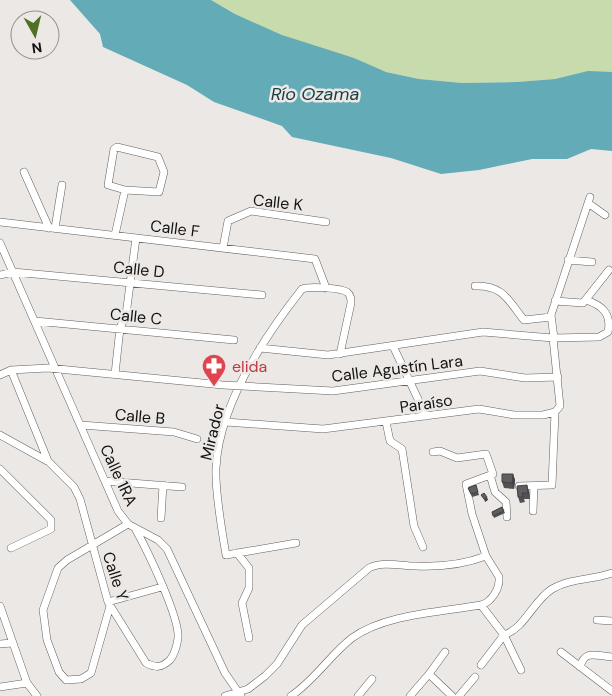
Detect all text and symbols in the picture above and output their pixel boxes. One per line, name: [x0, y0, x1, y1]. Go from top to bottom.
north arrow: [10, 10, 60, 60]
text: N: [30, 38, 43, 57]
water label: Río Ozama: [271, 82, 359, 106]
street label: Calle K: [252, 189, 304, 216]
street label: Calle F: [149, 215, 201, 242]
street label: Calle D: [112, 256, 166, 283]
street label: Calle C: [109, 303, 163, 330]
street label: Calle Agustín Lara: [330, 350, 464, 387]
pharmacy icon: elida: [201, 353, 227, 387]
place label: elida: [232, 356, 267, 377]
street label: Paraíso: [398, 389, 454, 418]
street label: Mirador: [195, 402, 230, 462]
street label: Calle B: [114, 404, 166, 429]
street label: Calle 1RA: [95, 441, 142, 510]
street label: Calle Y: [98, 549, 133, 603]

